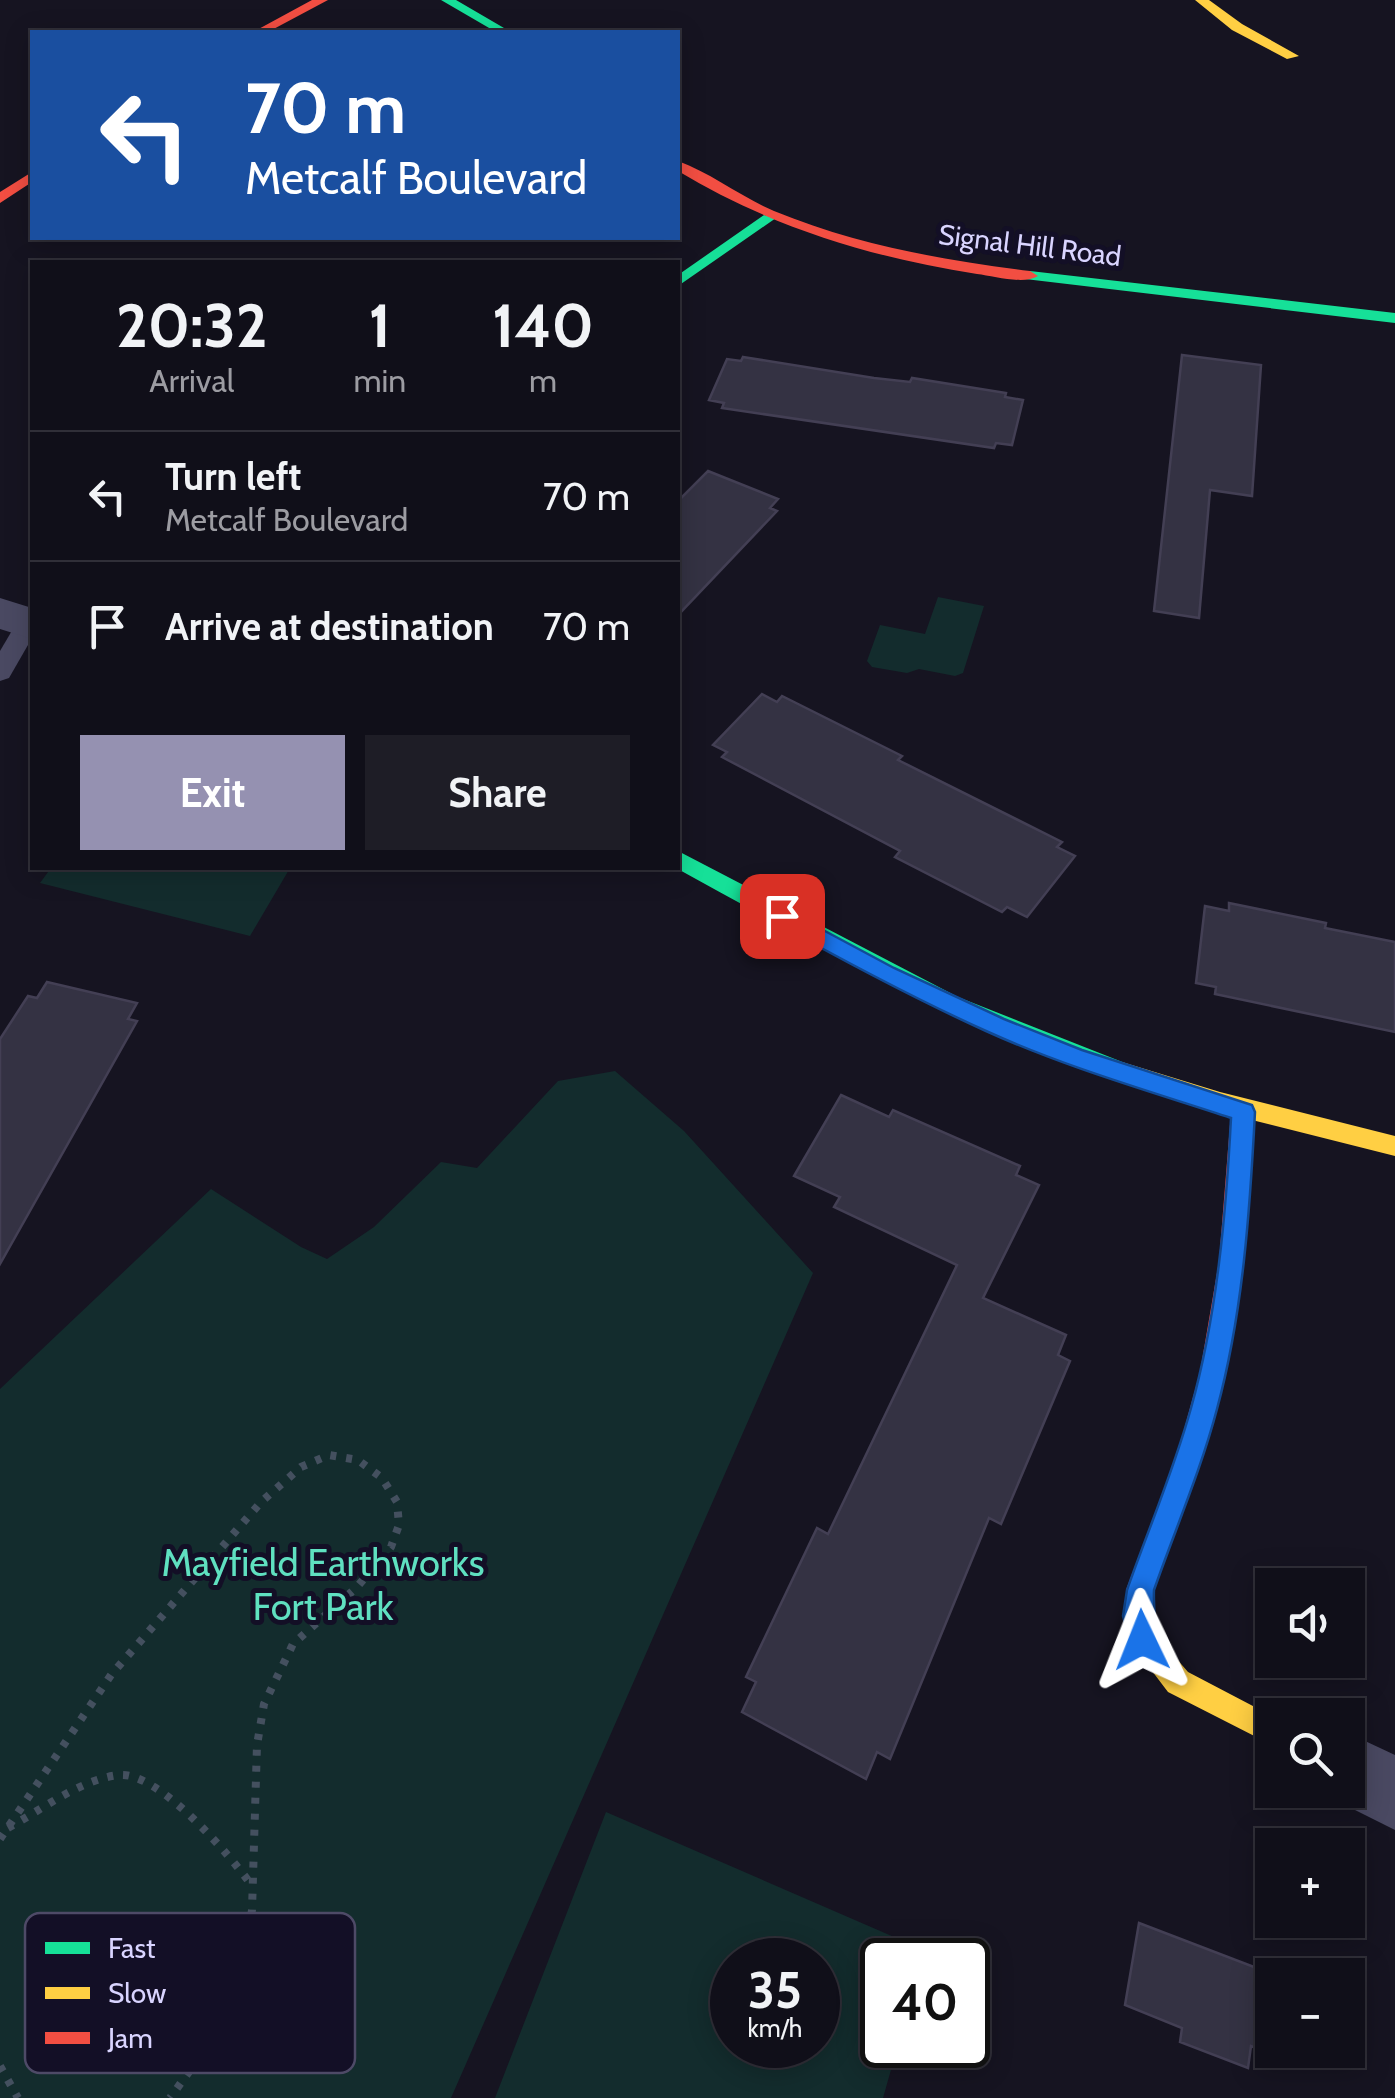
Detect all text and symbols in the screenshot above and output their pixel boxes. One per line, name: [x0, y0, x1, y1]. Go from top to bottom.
text: 70 m: [245, 65, 406, 151]
icon: left: [80, 70, 210, 200]
text: Metcalf Boulevard: [245, 151, 587, 205]
street label: Signal Hill Road: [937, 217, 1123, 273]
text: 20:32: [116, 289, 267, 362]
text: 1: [369, 289, 391, 362]
text: 140: [492, 289, 594, 362]
text: Arrival: [149, 361, 234, 400]
text: min: [353, 361, 406, 400]
text: m: [529, 361, 557, 400]
text: Turn left: [165, 453, 301, 500]
icon: left: [80, 469, 135, 524]
text: 70 m: [543, 473, 630, 520]
text: Metcalf Boulevard: [165, 500, 408, 539]
icon: arrive: [80, 599, 135, 654]
text: Arrive at destination: [165, 603, 494, 650]
text: 70 m: [543, 603, 630, 650]
button: Exit: [80, 735, 345, 850]
button: Share: [365, 735, 630, 850]
pin: [740, 874, 825, 959]
icon: arrive: [755, 889, 810, 944]
park label: Mayfield Earthworks Fort Park: [161, 1539, 485, 1630]
map controls: [1255, 1568, 1365, 2068]
button: sound: [1255, 1568, 1365, 1678]
position arrow: [1090, 1588, 1194, 1692]
button: search: [1255, 1698, 1365, 1808]
button: +: [1255, 1828, 1365, 1938]
legend: [25, 1913, 355, 2073]
text: Fast: [108, 1931, 156, 1965]
speed limit sign: 40: [860, 1938, 990, 2068]
button: −: [1255, 1958, 1365, 2068]
text: 35: [748, 1960, 802, 2021]
text: Slow: [108, 1976, 166, 2010]
text: km/h: [748, 2013, 802, 2043]
text: Jam: [107, 2021, 153, 2055]

